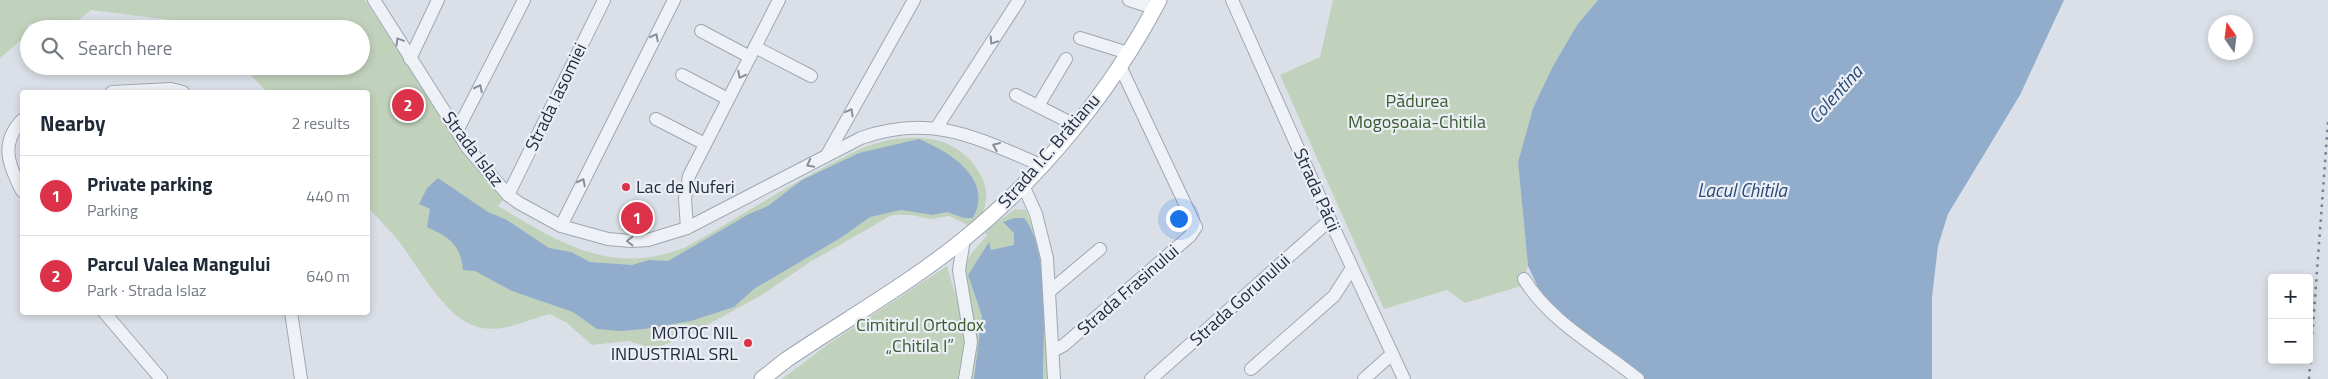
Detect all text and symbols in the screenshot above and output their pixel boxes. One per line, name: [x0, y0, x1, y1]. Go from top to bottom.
north arrow: [2208, 15, 2253, 60]
search box: [20, 20, 370, 75]
text: Search here: [78, 33, 172, 62]
one-way arrow: [649, 33, 659, 42]
icon: search: [38, 34, 66, 62]
one-way arrow: [989, 36, 999, 45]
one-way arrow: [396, 38, 406, 47]
street label: Strada Iasomiei: [518, 38, 593, 155]
water label: Colentina: [1800, 57, 1870, 129]
one-way arrow: [737, 70, 747, 79]
one-way arrow: [473, 84, 483, 93]
pin: 2: [392, 86, 424, 124]
street label: Strada I.C. Brătianu: [991, 87, 1106, 214]
park label: Pădurea Mogoșoaia-Chitila: [1348, 87, 1486, 135]
street label: Strada Islaz: [436, 106, 511, 192]
text: Nearby: [40, 107, 105, 139]
one-way arrow: [844, 109, 854, 118]
text: 2 results: [291, 111, 350, 135]
one-way arrow: [992, 141, 1001, 152]
street label: Strada Păcii: [1287, 144, 1348, 236]
one-way arrow: [806, 158, 815, 168]
text: Private parking: [87, 169, 212, 198]
place label: Lac de Nuferi: [636, 173, 735, 200]
water label: Lacul Chitila: [1697, 175, 1788, 204]
one-way arrow: [576, 178, 586, 187]
marker: Lac de Nuferi: [620, 181, 632, 193]
text: 1: [52, 184, 60, 208]
text: 440 m: [306, 184, 350, 208]
text: Parking: [87, 198, 138, 222]
pin: 1: [621, 199, 653, 237]
your location: [1166, 206, 1192, 232]
one-way arrow: [625, 236, 633, 246]
street label: Strada Frasinului: [1071, 238, 1185, 342]
street label: Strada Gorunului: [1183, 247, 1296, 352]
text: Parcul Valea Mangului: [87, 249, 270, 278]
text: 2: [52, 264, 60, 288]
text: 640 m: [306, 264, 350, 288]
map controls: [2268, 274, 2313, 364]
button: +: [2268, 274, 2313, 319]
text: Park · Strada Islaz: [87, 278, 206, 302]
park label: Cimitirul Ortodox „Chitila I”: [856, 311, 984, 359]
place label: MOTOC NIL INDUSTRIAL SRL: [611, 319, 738, 367]
button: −: [2268, 319, 2313, 364]
marker: MOTOC NIL INDUSTRIAL SRL: [742, 337, 754, 349]

